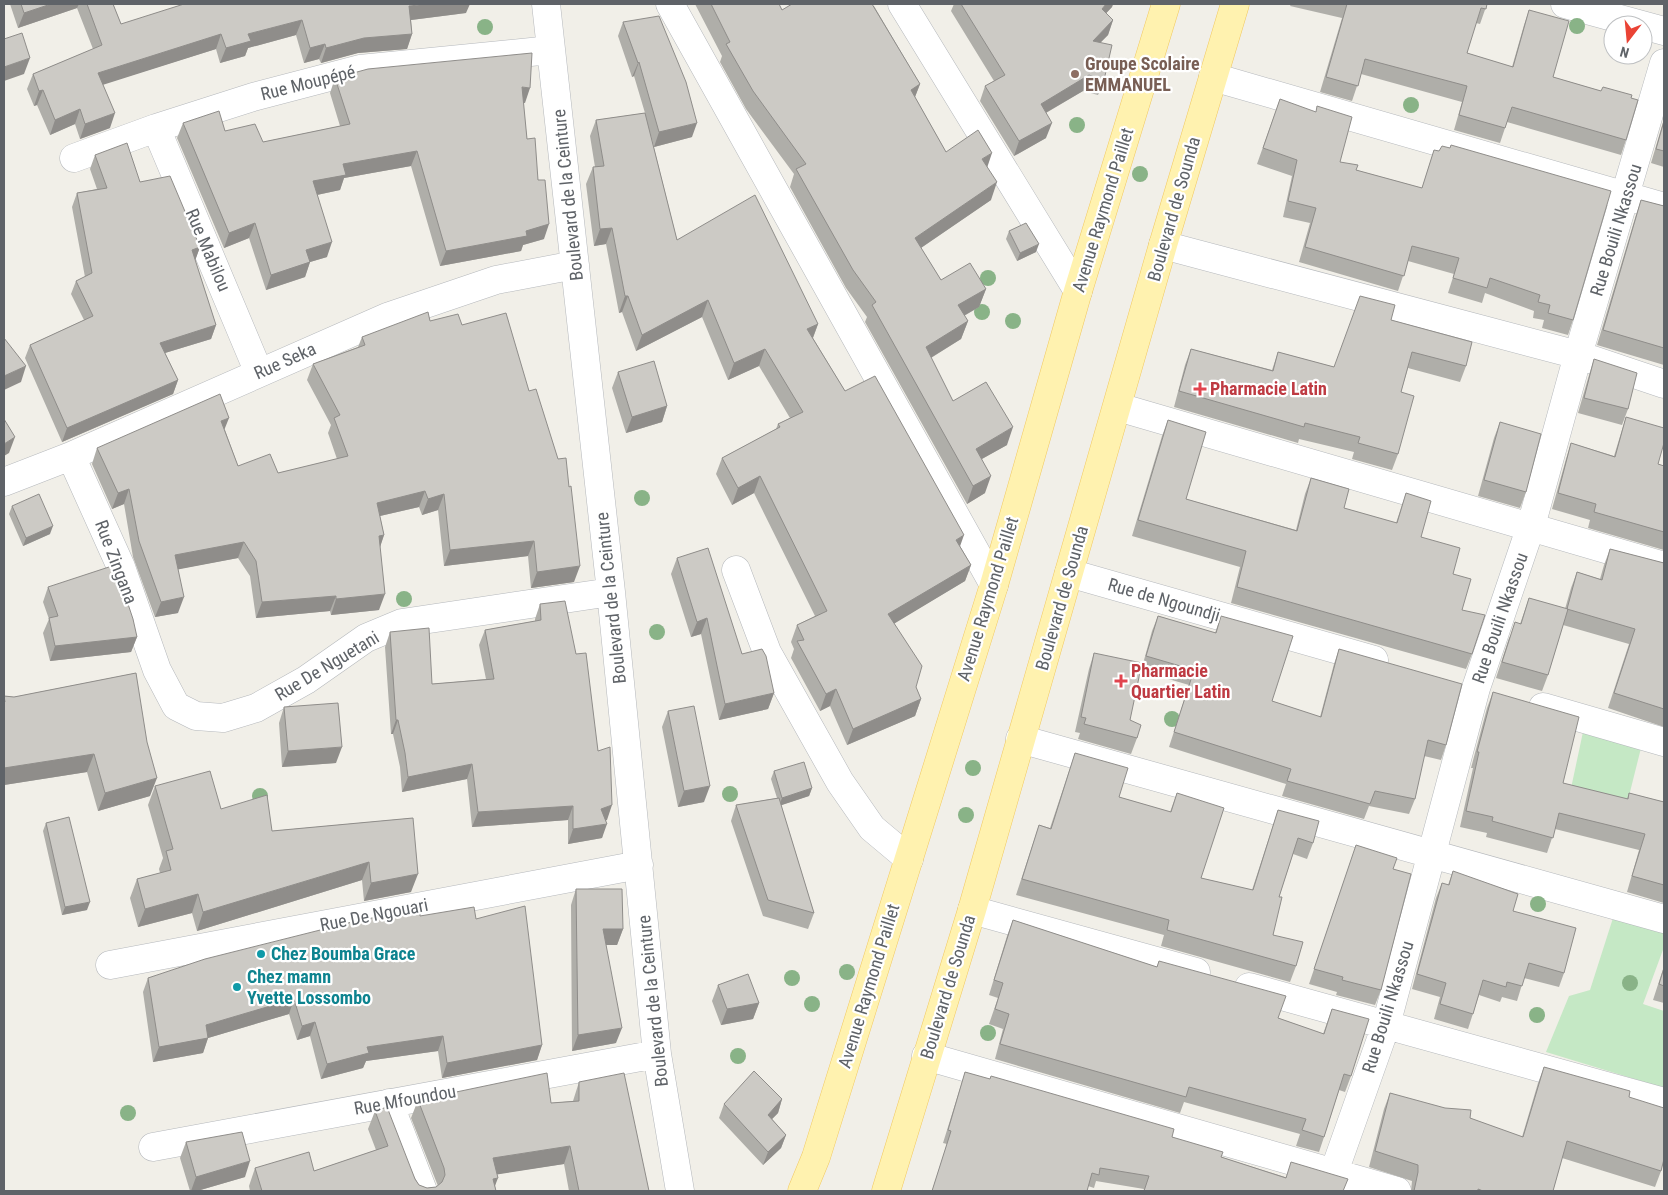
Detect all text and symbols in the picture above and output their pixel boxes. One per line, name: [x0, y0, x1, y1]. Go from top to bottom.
north arrow: [1603, 15, 1653, 65]
text: N: [1618, 44, 1631, 61]
place label: Groupe Scolaire EMMANUEL: [1085, 53, 1200, 95]
street label: Rue Moupépé: [258, 61, 357, 104]
marker: Groupe Scolaire EMMANUEL: [1069, 68, 1081, 80]
street label: Boulevard de la Ceinture: [548, 108, 587, 282]
street label: Avenue Raymond Paillet: [1068, 125, 1137, 294]
street label: Boulevard de Sounda: [1143, 134, 1204, 284]
street label: Rue Bouili Nkassou: [1585, 161, 1646, 298]
street label: Rue Mabilou: [182, 205, 235, 294]
street label: Rue Seka: [251, 338, 319, 383]
place label: Pharmacie Latin: [1210, 378, 1327, 399]
marker: Pharmacie Latin: [1194, 383, 1206, 395]
street label: Boulevard de la Ceinture: [591, 511, 630, 685]
street label: Avenue Raymond Paillet: [953, 514, 1022, 683]
street label: Rue Zingana: [91, 517, 142, 607]
street label: Boulevard de Sounda: [1031, 523, 1092, 673]
street label: Rue Bouili Nkassou: [1467, 550, 1532, 686]
street label: Rue de Ngoundji: [1106, 573, 1223, 626]
street label: Rue De Nguetani: [271, 626, 383, 705]
place label: Pharmacie Quartier Latin: [1131, 660, 1230, 702]
marker: Pharmacie Quartier Latin: [1115, 675, 1127, 687]
street label: Rue De Ngouari: [318, 894, 430, 935]
street label: Avenue Raymond Paillet: [834, 901, 903, 1070]
street label: Boulevard de Sounda: [916, 912, 979, 1061]
street label: Boulevard de la Ceinture: [633, 914, 672, 1088]
street label: Rue Bouili Nkassou: [1357, 938, 1418, 1075]
place label: Chez Boumba Grace: [271, 943, 416, 964]
marker: Chez Boumba Grace: [255, 948, 267, 960]
place label: Chez mamn Yvette Lossombo: [247, 966, 371, 1008]
marker: Chez mamn Yvette Lossombo: [231, 981, 243, 993]
street label: Rue Mfoundou: [352, 1080, 458, 1119]

